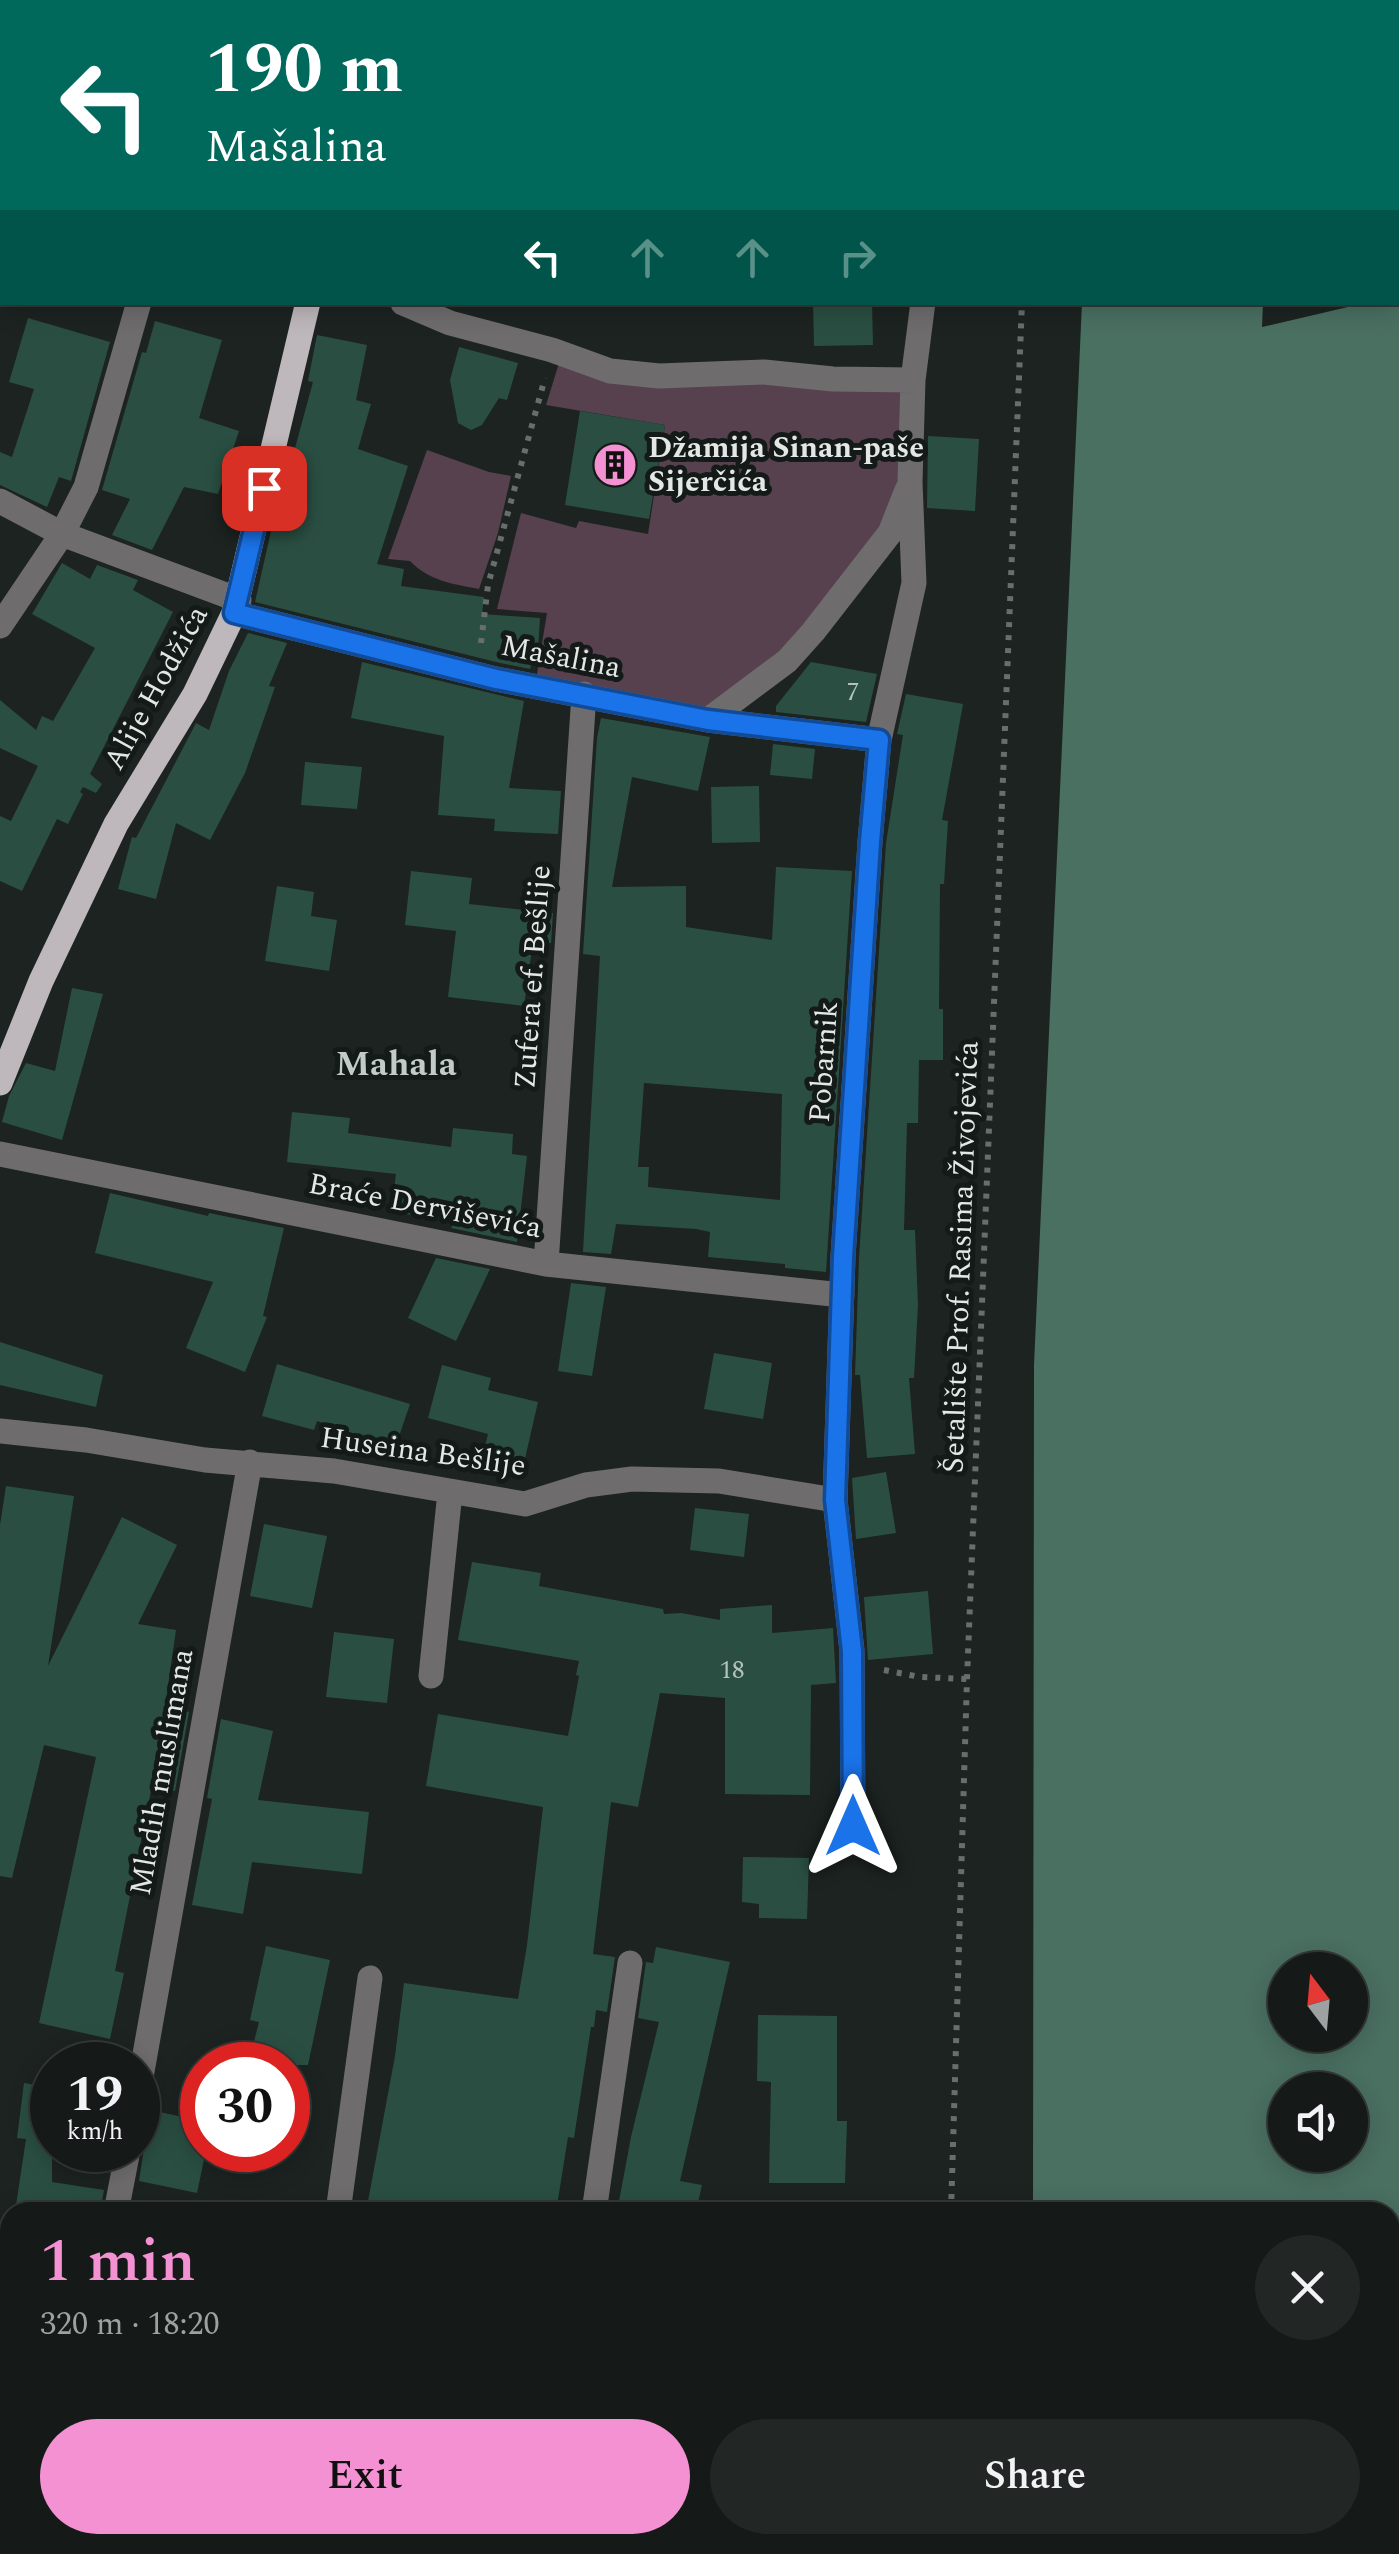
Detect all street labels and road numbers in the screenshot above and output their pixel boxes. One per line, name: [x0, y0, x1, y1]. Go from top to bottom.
street label: Alije Hodžića: [92, 597, 220, 779]
street label: Mašalina: [497, 623, 625, 691]
street label: Zufera ef. Bešlije: [502, 864, 564, 1090]
street label: Pobarnik: [797, 1000, 851, 1124]
street label: Šetalište Prof. Rasima Živojevića: [930, 1040, 992, 1474]
street label: Braće Derviševića: [304, 1161, 546, 1251]
street label: Huseina Bešlije: [317, 1415, 529, 1489]
street label: Mladih muslimana: [118, 1645, 206, 1899]

